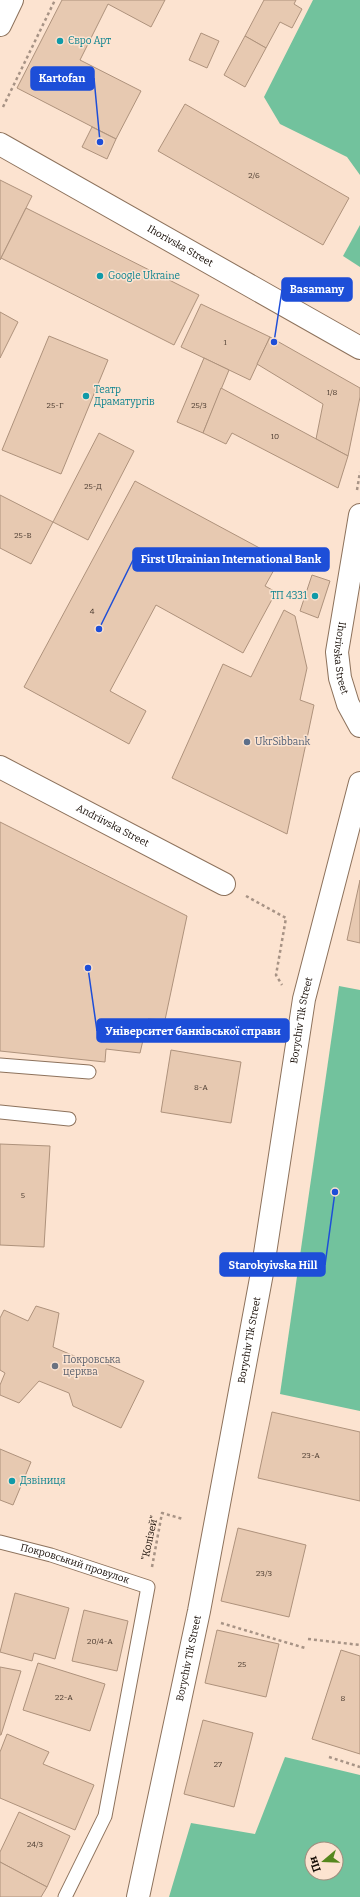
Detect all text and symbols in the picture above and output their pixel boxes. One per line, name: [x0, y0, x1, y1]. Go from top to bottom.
place label: Євро Арт: [68, 35, 111, 47]
marker: Євро Арт: [55, 36, 65, 46]
callout: Kartofan: [31, 67, 94, 90]
text: Kartofan: [39, 72, 85, 85]
house number: 2/6: [248, 171, 260, 180]
street label: Ihorivska Street: [145, 223, 215, 270]
place label: Google Ukraine: [108, 270, 180, 282]
marker: Google Ukraine: [95, 271, 105, 281]
callout: Basamany: [282, 278, 352, 301]
text: Basamany: [290, 283, 345, 296]
house number: 1: [223, 338, 227, 347]
place label: Театр Драматургів: [94, 384, 155, 408]
house number: 1/8: [327, 388, 337, 397]
marker: Театр Драматургів: [81, 391, 91, 401]
house number: 25-Г: [47, 401, 64, 410]
house number: 25/3: [191, 401, 207, 410]
house number: 10: [271, 432, 279, 441]
house number: 25-Д: [84, 482, 102, 491]
house number: 25-В: [14, 531, 32, 540]
callout: First Ukrainian International Bank: [133, 548, 329, 571]
text: First Ukrainian International Bank: [141, 553, 322, 566]
place label: ТП 4331: [270, 590, 307, 602]
marker: ТП 4331: [310, 591, 320, 601]
house number: 4: [90, 607, 95, 616]
street label: Ihorivska Street: [331, 621, 351, 696]
place label: UkrSibbank: [255, 736, 310, 748]
marker: UkrSibbank: [242, 737, 252, 747]
street label: Andriivska Street: [74, 802, 151, 850]
street label: Borychiv Tik Street: [288, 976, 316, 1064]
callout: Університет банківської справи: [97, 1019, 289, 1042]
text: Університет банківської справи: [105, 1025, 281, 1038]
house number: 8-А: [194, 1083, 208, 1092]
house number: 5: [21, 1191, 25, 1200]
callout: Starokyivska Hill: [220, 1253, 325, 1276]
text: Starokyivska Hill: [229, 1259, 318, 1272]
street label: Borychiv Tik Street: [236, 1296, 263, 1384]
place label: Покровська церква: [63, 1354, 121, 1378]
marker: Покровська церква: [50, 1361, 60, 1371]
house number: 23-А: [302, 1451, 320, 1460]
place label: Дзвіниця: [20, 1475, 66, 1487]
marker: Дзвіниця: [7, 1476, 17, 1486]
street label: "Колізей": [139, 1514, 161, 1562]
street label: Покровський провулок: [19, 1541, 131, 1586]
house number: 23/3: [256, 1569, 272, 1578]
street label: Borychiv Tik Street: [174, 1614, 204, 1702]
house number: 20/4-А: [87, 1637, 113, 1646]
house number: 25: [238, 1660, 246, 1669]
house number: 22-А: [55, 1693, 73, 1702]
house number: 8: [341, 1694, 346, 1703]
house number: 27: [214, 1760, 222, 1769]
house number: 24/3: [27, 1840, 43, 1849]
north arrow: [304, 1841, 344, 1881]
text: Пн: [306, 1854, 324, 1874]

